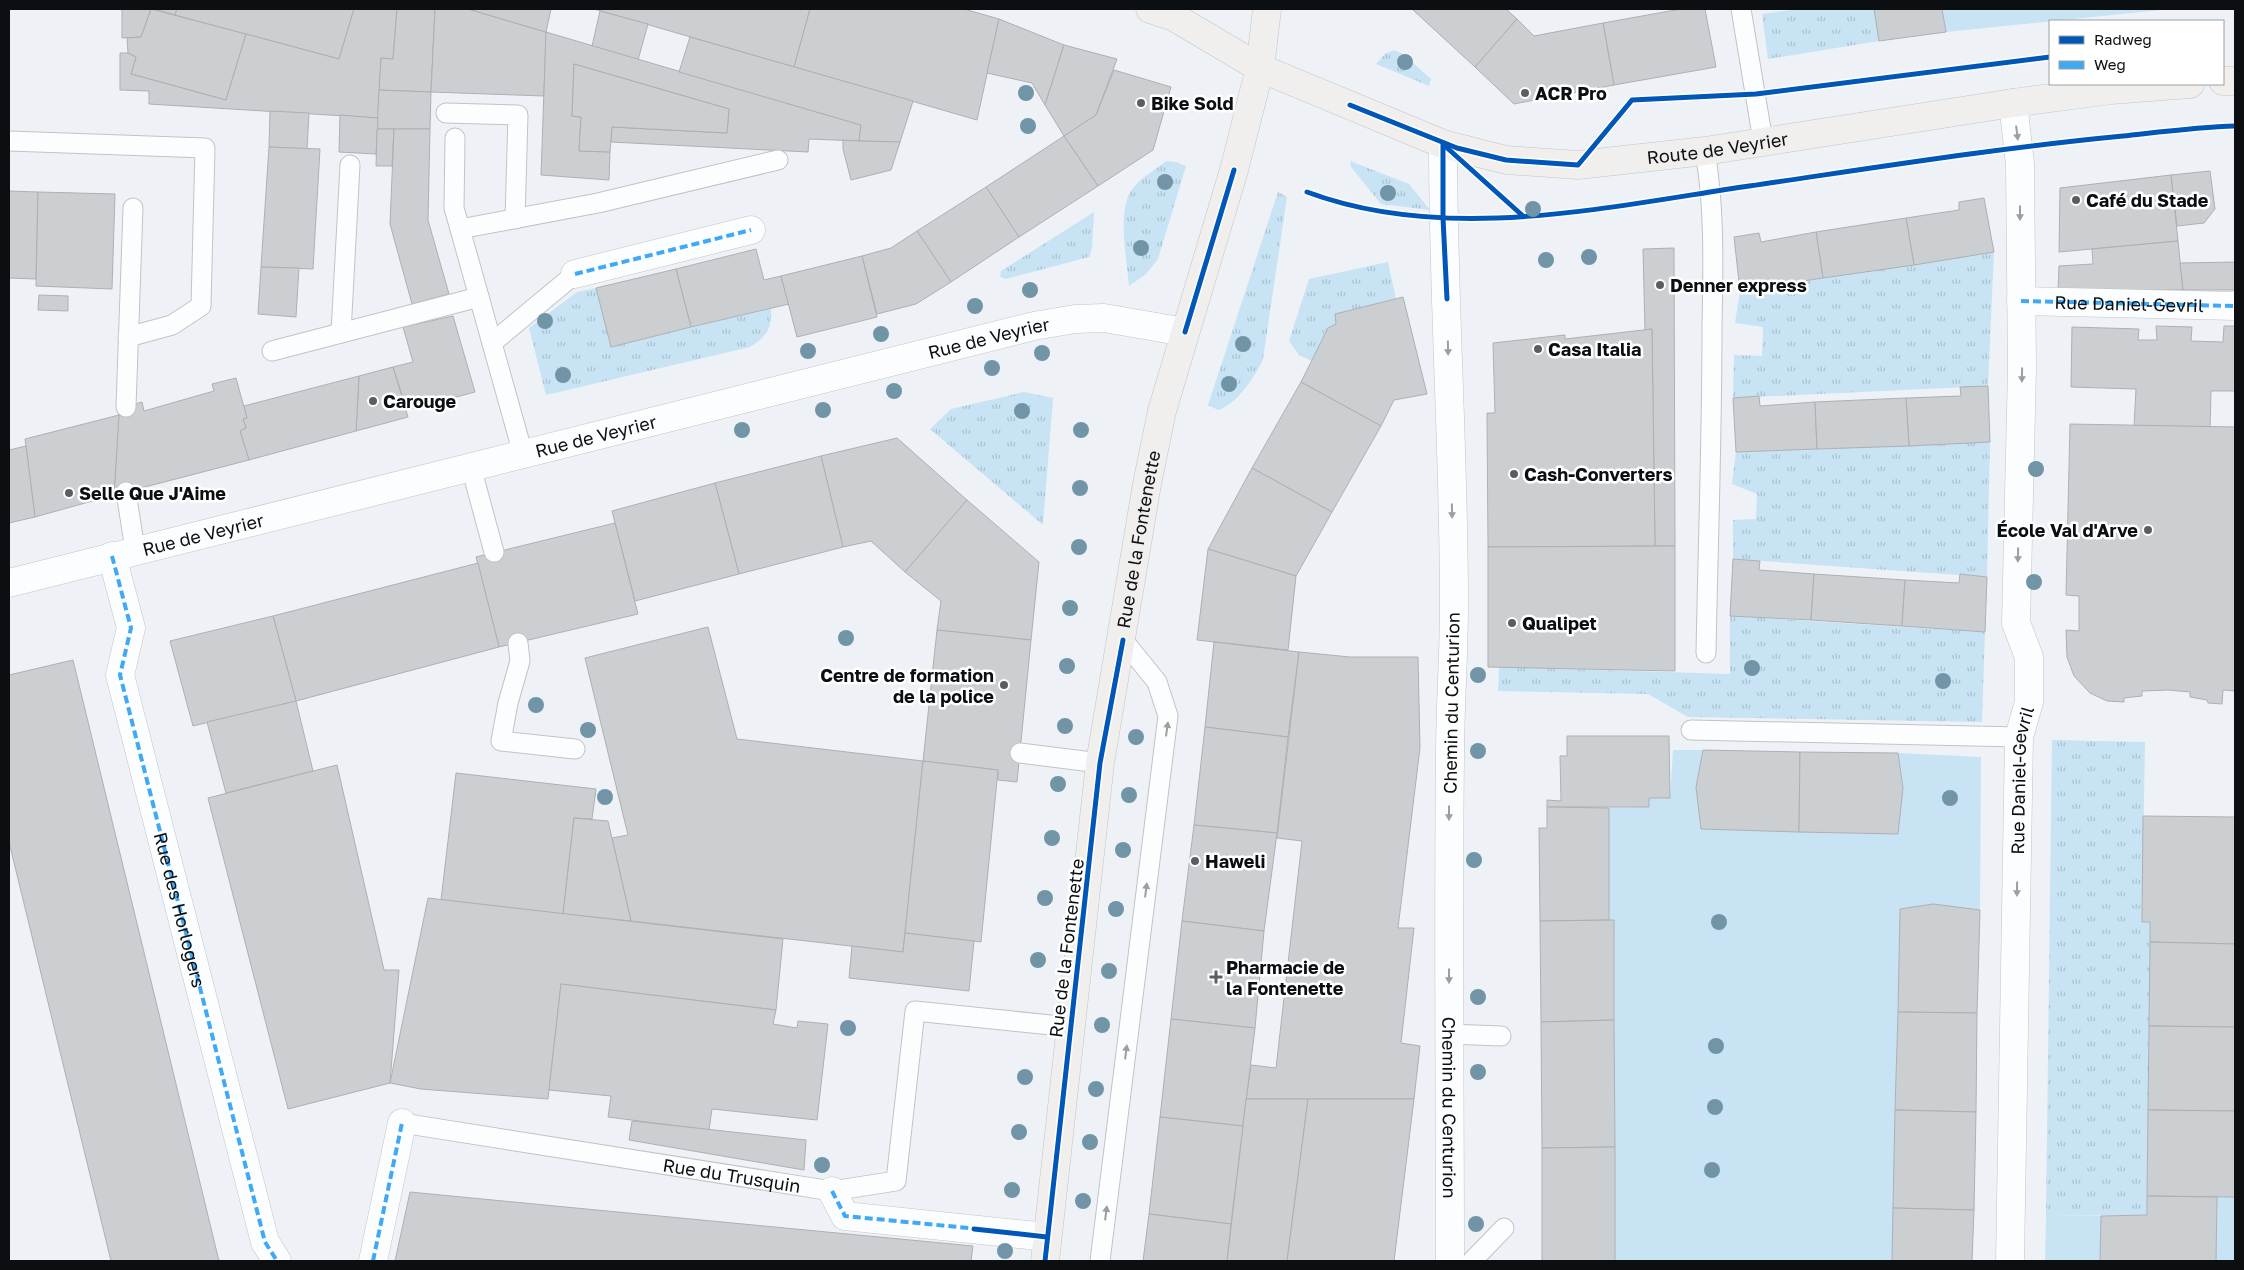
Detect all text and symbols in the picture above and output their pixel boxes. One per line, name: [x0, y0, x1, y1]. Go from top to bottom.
legend: [2049, 20, 2224, 85]
text: Radweg: [2094, 30, 2152, 48]
text: Weg: [2094, 55, 2126, 73]
place label: ACR Pro: [1535, 82, 1607, 104]
marker: ACR Pro: [1519, 87, 1531, 99]
place label: Bike Sold: [1151, 92, 1234, 114]
marker: Bike Sold: [1135, 97, 1147, 109]
one-way arrow: [2013, 126, 2021, 142]
street label: Route de Veyrier: [1646, 127, 1790, 168]
place label: Café du Stade: [2086, 189, 2209, 211]
marker: Café du Stade: [2070, 194, 2082, 206]
one-way arrow: [2016, 205, 2024, 221]
place label: Denner express: [1670, 274, 1807, 296]
marker: Denner express: [1654, 279, 1666, 291]
street label: Rue Daniel-Gevril: [2054, 291, 2204, 316]
street label: Rue de Veyrier: [926, 313, 1051, 363]
place label: Casa Italia: [1548, 338, 1641, 360]
one-way arrow: [1445, 340, 1453, 356]
marker: Casa Italia: [1532, 343, 1544, 355]
one-way arrow: [2017, 368, 2025, 384]
place label: Carouge: [383, 390, 457, 412]
marker: Carouge: [367, 395, 379, 407]
street label: Rue de Veyrier: [533, 410, 659, 462]
street label: Rue de la Fontenette: [1112, 448, 1165, 630]
place label: Cash-Converters: [1524, 463, 1673, 485]
marker: Cash-Converters: [1508, 468, 1520, 480]
place label: Selle Que J'Aime: [79, 482, 226, 504]
marker: Selle Que J'Aime: [63, 487, 75, 499]
one-way arrow: [1448, 503, 1456, 519]
street label: Rue de Veyrier: [140, 509, 266, 560]
place label: École Val d'Arve: [1997, 519, 2138, 541]
marker: École Val d'Arve: [2142, 524, 2154, 536]
one-way arrow: [2014, 548, 2022, 564]
street label: Chemin du Centurion: [1438, 612, 1464, 794]
place label: Qualipet: [1522, 612, 1597, 634]
marker: Qualipet: [1506, 617, 1518, 629]
place label: Centre de formation de la police: [820, 664, 994, 707]
marker: Centre de formation de la police: [998, 679, 1010, 691]
street label: Rue Daniel-Gevril: [2006, 703, 2038, 855]
one-way arrow: [1163, 721, 1171, 737]
one-way arrow: [1445, 805, 1453, 821]
street label: Rue des Horlogers: [150, 830, 210, 990]
place label: Haweli: [1205, 850, 1265, 872]
marker: Haweli: [1189, 855, 1201, 867]
street label: Rue de la Fontenette: [1044, 857, 1088, 1039]
one-way arrow: [1142, 882, 1150, 898]
one-way arrow: [2013, 882, 2021, 898]
place label: Pharmacie de la Fontenette: [1226, 956, 1345, 999]
one-way arrow: [1445, 968, 1453, 984]
marker: Pharmacie de la Fontenette: [1210, 971, 1222, 983]
street label: Chemin du Centurion: [1438, 1017, 1461, 1199]
one-way arrow: [1122, 1043, 1130, 1059]
street label: Rue du Trusquin: [661, 1153, 802, 1197]
one-way arrow: [1102, 1205, 1110, 1221]

